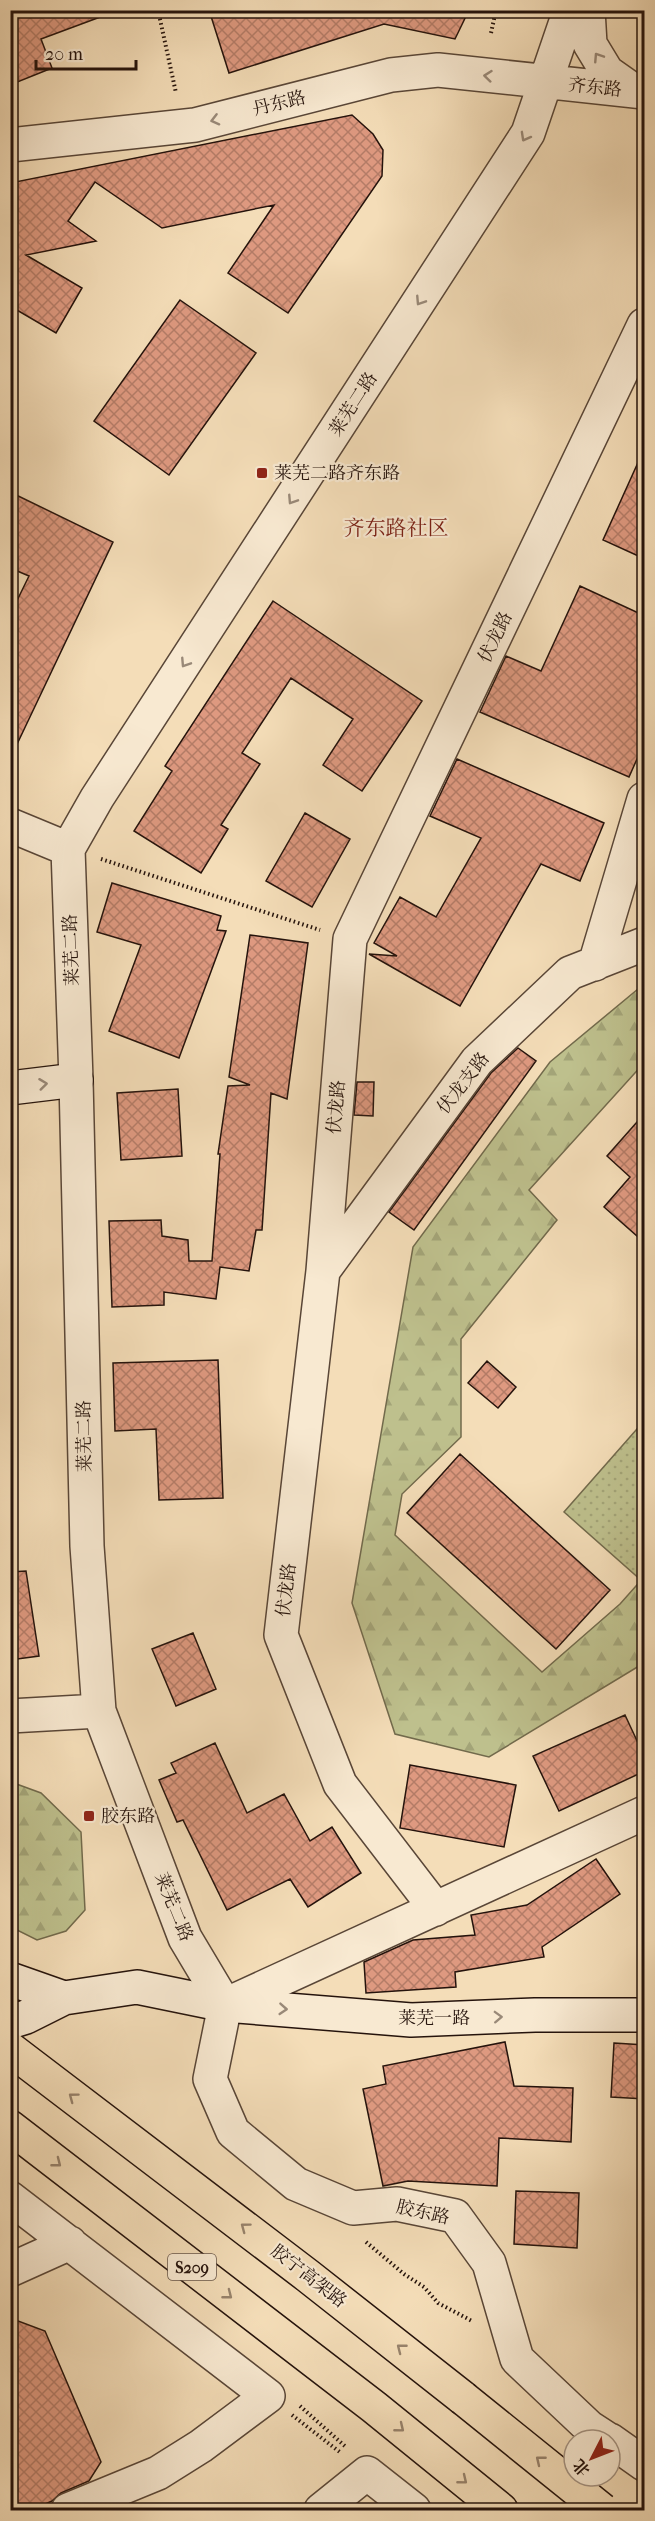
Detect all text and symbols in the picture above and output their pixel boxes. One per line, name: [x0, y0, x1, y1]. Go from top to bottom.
scale bar: [36, 33, 136, 71]
text: 20 m: [45, 44, 83, 65]
one-way arrow: [594, 53, 605, 64]
one-way arrow: [483, 70, 492, 82]
street label: 齐东路: [567, 74, 623, 101]
street label: 丹东路: [250, 87, 308, 120]
one-way arrow: [210, 112, 220, 125]
one-way arrow: [521, 130, 532, 141]
one-way arrow: [416, 294, 427, 305]
street label: 莱芜二路: [325, 368, 382, 440]
place label: 莱芜二路齐东路: [274, 463, 400, 484]
marker: 莱芜二路齐东路: [255, 466, 269, 480]
one-way arrow: [287, 494, 299, 504]
district label: 齐东路社区: [344, 516, 449, 540]
street label: 伏龙路: [474, 608, 517, 666]
one-way arrow: [181, 657, 192, 668]
street label: 莱芜二路: [60, 914, 83, 986]
street label: 伏龙支路: [433, 1048, 494, 1118]
one-way arrow: [39, 1078, 48, 1091]
street label: 伏龙路: [324, 1079, 349, 1135]
street label: 莱芜二路: [73, 1400, 96, 1472]
street label: 伏龙路: [273, 1562, 300, 1618]
place label: 胶东路: [101, 1806, 155, 1827]
marker: 胶东路: [82, 1809, 96, 1823]
street label: 莱芜二路: [150, 1870, 197, 1944]
one-way arrow: [278, 2003, 287, 2016]
street label: 莱芜一路: [398, 2008, 470, 2029]
one-way arrow: [494, 2010, 503, 2023]
one-way arrow: [69, 2093, 80, 2104]
one-way arrow: [50, 2156, 61, 2167]
street label: 胶东路: [394, 2196, 452, 2229]
one-way arrow: [241, 2224, 252, 2235]
street label: 胶宁高架路: [267, 2240, 351, 2312]
road number: S209: [168, 2254, 216, 2280]
one-way arrow: [222, 2287, 233, 2298]
one-way arrow: [396, 2345, 407, 2356]
one-way arrow: [393, 2421, 404, 2432]
north arrow: [562, 2428, 622, 2488]
text: 北: [569, 2455, 594, 2480]
one-way arrow: [536, 2457, 547, 2468]
one-way arrow: [457, 2473, 468, 2484]

